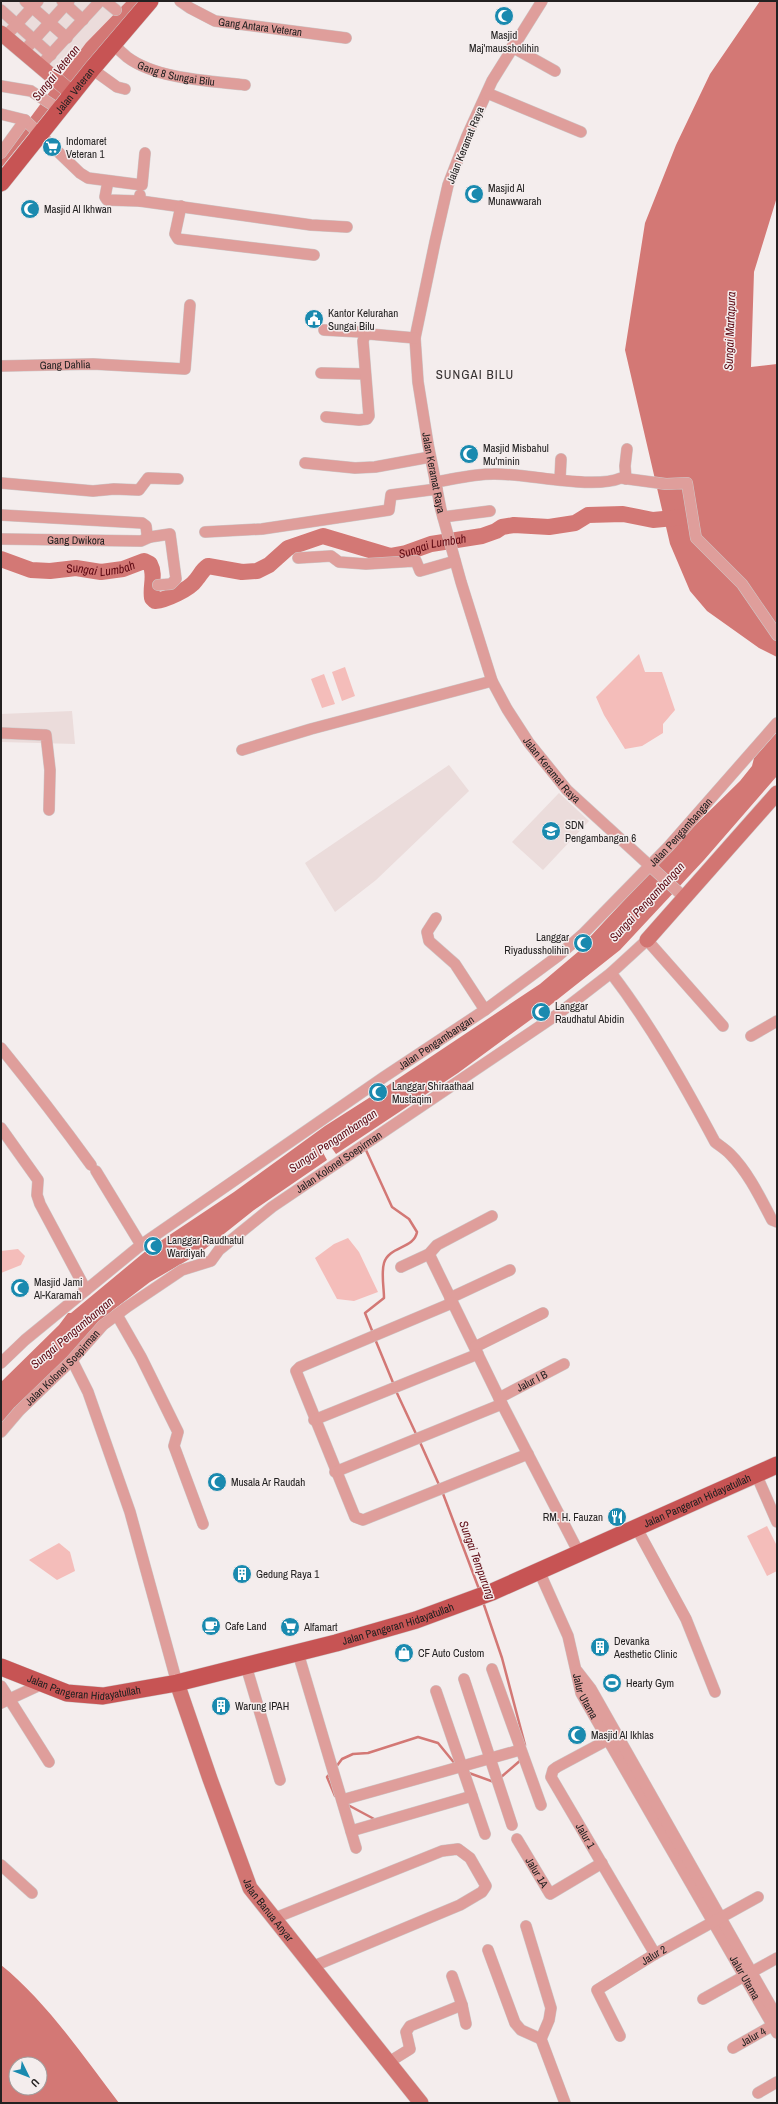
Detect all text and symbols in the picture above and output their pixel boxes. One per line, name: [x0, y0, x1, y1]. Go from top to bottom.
mosque icon: Masjid Maj'maussholihin: [493, 5, 515, 27]
street label: Gang Antara Veteran: [217, 14, 303, 39]
place label: Masjid Maj'maussholihin: [469, 28, 539, 55]
water label: Sungai Veteran: [28, 42, 84, 104]
street label: Gang 8 Sungai Bilu: [135, 58, 215, 89]
street label: Jalan Veteran: [52, 65, 97, 117]
street label: Jalan Keramat Raya: [443, 104, 487, 186]
place label: Indomaret Veteran 1: [66, 134, 107, 161]
supermarket icon: Indomaret Veteran 1: [41, 136, 63, 158]
place label: Masjid Al Munawwarah: [488, 181, 542, 208]
mosque icon: Masjid Al Munawwarah: [463, 183, 485, 205]
mosque icon: Masjid Al Ikhwan: [19, 198, 41, 220]
place label: Masjid Al Ikhwan: [44, 202, 112, 216]
water label: Sungai Martapura: [721, 291, 739, 371]
place label: Kantor Kelurahan Sungai Bilu: [328, 306, 398, 333]
public building icon: Kantor Kelurahan Sungai Bilu: [303, 308, 325, 330]
street label: Gang Dahlia: [39, 357, 91, 372]
district label: SUNGAI BILU: [436, 366, 514, 383]
street label: Jalan Keramat Raya: [419, 431, 449, 515]
place label: Masjid Misbahul Mu'minin: [483, 441, 549, 468]
mosque icon: Masjid Misbahul Mu'minin: [458, 443, 480, 465]
water label: Sungai Lumbah: [397, 531, 467, 562]
street label: Gang Dwikora: [47, 533, 105, 547]
water label: Sungai Lumbah: [65, 557, 137, 580]
street label: Jalan Keramat Raya: [520, 734, 583, 806]
street label: Jalan Pengambangan: [646, 795, 715, 869]
place label: SDN Pengambangan 6: [565, 818, 636, 845]
school or university icon: SDN Pengambangan 6: [540, 820, 562, 842]
water label: Sungai Pengambangan: [606, 859, 688, 945]
place label: Langgar Riyadussholihin: [504, 930, 569, 957]
mosque icon: Langgar Riyadussholihin: [572, 932, 594, 954]
place label: Langgar Raudhatul Abidin: [555, 999, 624, 1026]
mosque icon: Langgar Raudhatul Abidin: [530, 1001, 552, 1023]
street label: Jalan Pengambangan: [395, 1012, 477, 1073]
place label: Langgar Shiraathaal Mustaqim: [392, 1079, 474, 1106]
mosque icon: Langgar Shiraathaal Mustaqim: [367, 1081, 389, 1103]
water label: Sungai Pengambangan: [286, 1105, 380, 1177]
street label: Jalan Kolonel Soepirman: [293, 1128, 385, 1196]
place label: Langgar Raudhatul Wardiyah: [167, 1233, 244, 1260]
mosque icon: Langgar Raudhatul Wardiyah: [142, 1235, 164, 1257]
place label: Masjid Jami Al-Karamah: [33, 1275, 83, 1302]
mosque icon: Masjid Jami Al-Karamah: [9, 1277, 31, 1299]
water label: Sungai Pengambangan: [27, 1294, 117, 1372]
street label: Jalan Kolonel Soepirman: [22, 1327, 103, 1409]
street label: Jalur I B: [514, 1367, 550, 1395]
mosque icon: Musala Ar Raudah: [206, 1471, 228, 1493]
street label: Jalan Pangeran Hidayatullah: [641, 1471, 753, 1531]
place label: Musala Ar Raudah: [231, 1475, 305, 1489]
restaurant icon: RM. H. Fauzan: [606, 1506, 628, 1528]
place label: RM. H. Fauzan: [543, 1510, 603, 1524]
water label: Sungai Tempurung: [455, 1518, 499, 1602]
building icon: Gedung Raya 1: [231, 1563, 253, 1585]
place label: Gedung Raya 1: [256, 1567, 319, 1581]
street label: Jalan Pangeran Hidayatullah: [341, 1600, 456, 1648]
cafe icon: Cafe Land: [200, 1615, 222, 1637]
supermarket icon: Alfamart: [279, 1616, 301, 1638]
place label: Cafe Land: [225, 1619, 267, 1633]
place label: Alfamart: [303, 1620, 338, 1634]
place label: Devanka Aesthetic Clinic: [613, 1634, 678, 1661]
building icon: Devanka Aesthetic Clinic: [589, 1636, 611, 1658]
shop icon: CF Auto Custom: [393, 1642, 415, 1664]
place label: CF Auto Custom: [418, 1646, 484, 1660]
street label: Jalan Pangeran Hidayatullah: [25, 1671, 142, 1703]
street label: Jalur Utama: [570, 1672, 601, 1721]
sports icon: Hearty Gym: [601, 1672, 623, 1694]
place label: Hearty Gym: [626, 1676, 674, 1690]
building icon: Warung IPAH: [210, 1695, 232, 1717]
place label: Warung IPAH: [235, 1699, 289, 1713]
mosque icon: Masjid Al Ikhlas: [566, 1724, 588, 1746]
place label: Masjid Al Ikhlas: [591, 1728, 654, 1742]
street label: Jalur 1: [573, 1821, 598, 1851]
street label: Jalur 1A: [523, 1855, 552, 1891]
street label: Jalan Banua Anyar: [240, 1877, 297, 1944]
street label: Jalur 2: [638, 1942, 669, 1968]
street label: Jalur Utama: [727, 1953, 763, 2002]
street label: Jalur 4: [738, 2024, 768, 2049]
north arrow: [8, 2056, 48, 2096]
text: U: [28, 2076, 43, 2090]

